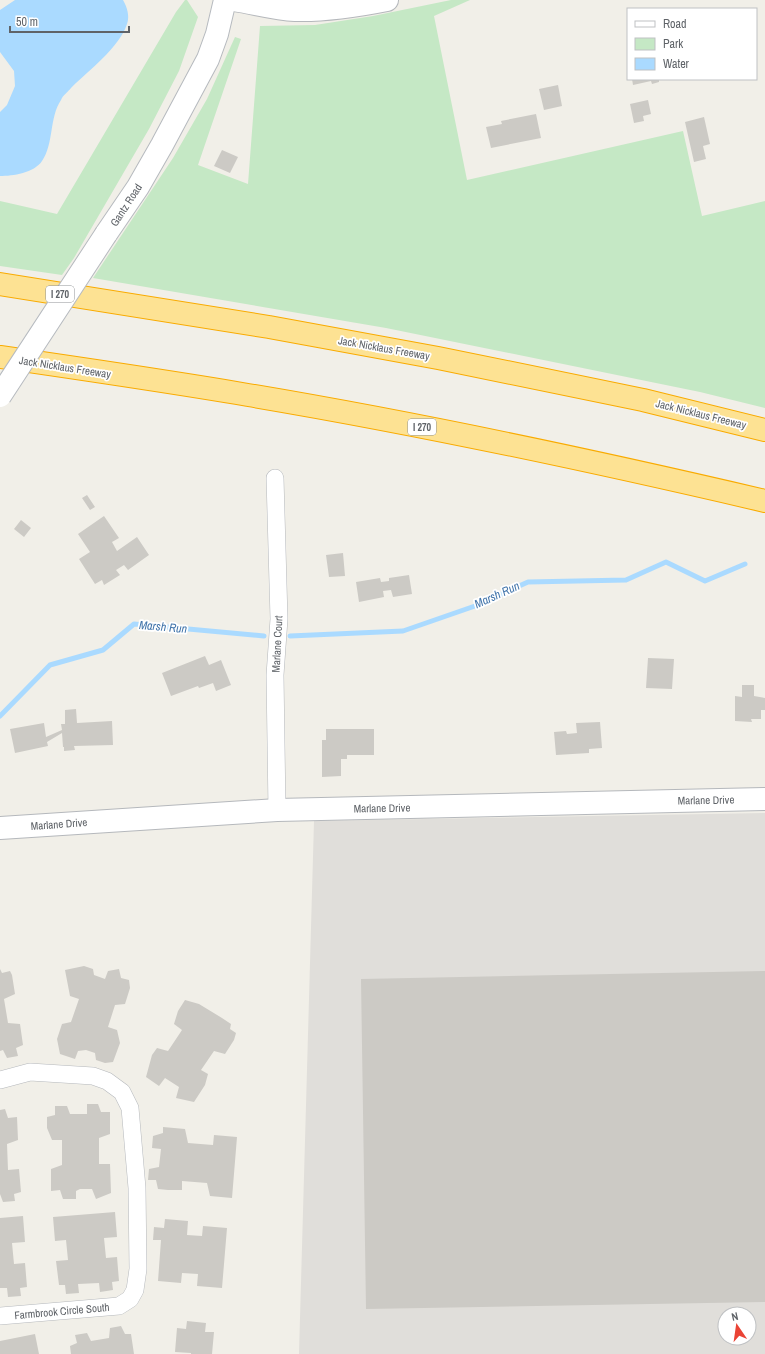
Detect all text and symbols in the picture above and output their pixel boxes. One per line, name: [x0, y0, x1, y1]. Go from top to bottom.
scale bar: [10, 8, 129, 34]
legend: [627, 8, 757, 80]
text: 50 m: [16, 14, 38, 30]
text: Road: [663, 16, 687, 32]
text: Park: [663, 36, 683, 52]
text: Water: [663, 56, 690, 72]
street label: Gantz Road: [107, 181, 145, 229]
road number: I 270: [46, 286, 74, 302]
street label: Jack Nicklaus Freeway: [337, 333, 431, 363]
street label: Jack Nicklaus Freeway: [18, 353, 112, 381]
street label: Jack Nicklaus Freeway: [654, 396, 748, 432]
road number: I 270: [408, 419, 436, 435]
water label: Marsh Run: [472, 578, 522, 612]
street label: Marlane Court: [269, 615, 286, 673]
water label: Marsh Run: [138, 617, 188, 637]
street label: Marlane Drive: [678, 793, 734, 807]
street label: Marlane Drive: [354, 801, 410, 815]
street label: Marlane Drive: [30, 815, 88, 833]
street label: Farmbrook Circle South: [14, 1300, 110, 1322]
north arrow: [717, 1306, 757, 1346]
text: N: [730, 1309, 739, 1324]

